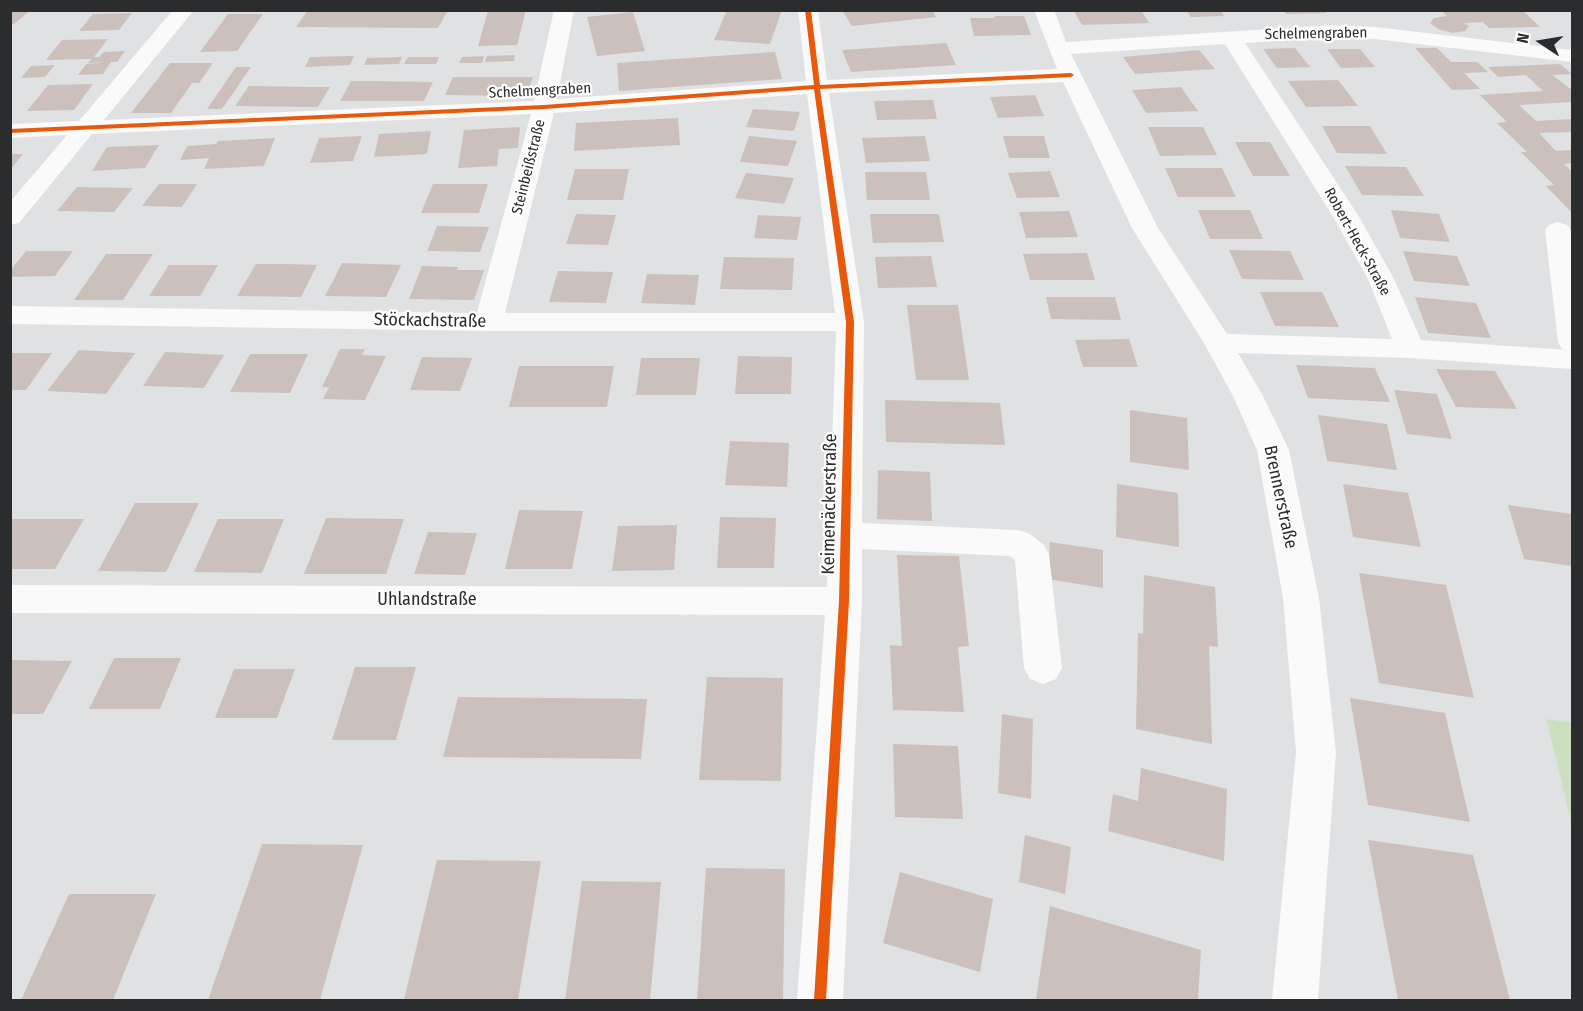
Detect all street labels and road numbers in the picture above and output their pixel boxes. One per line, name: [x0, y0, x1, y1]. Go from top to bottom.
street label: Schelmengraben: [1265, 24, 1367, 44]
street label: Schelmengraben: [488, 79, 592, 103]
street label: Steinbeißstraße: [509, 118, 549, 216]
street label: Robert-Heck-Straße: [1320, 185, 1394, 299]
street label: Stöckachstraße: [374, 309, 486, 333]
street label: Keimenäckerstraße: [818, 433, 842, 575]
street label: Brennerstraße: [1259, 443, 1301, 551]
street label: Uhlandstraße: [377, 589, 477, 611]

